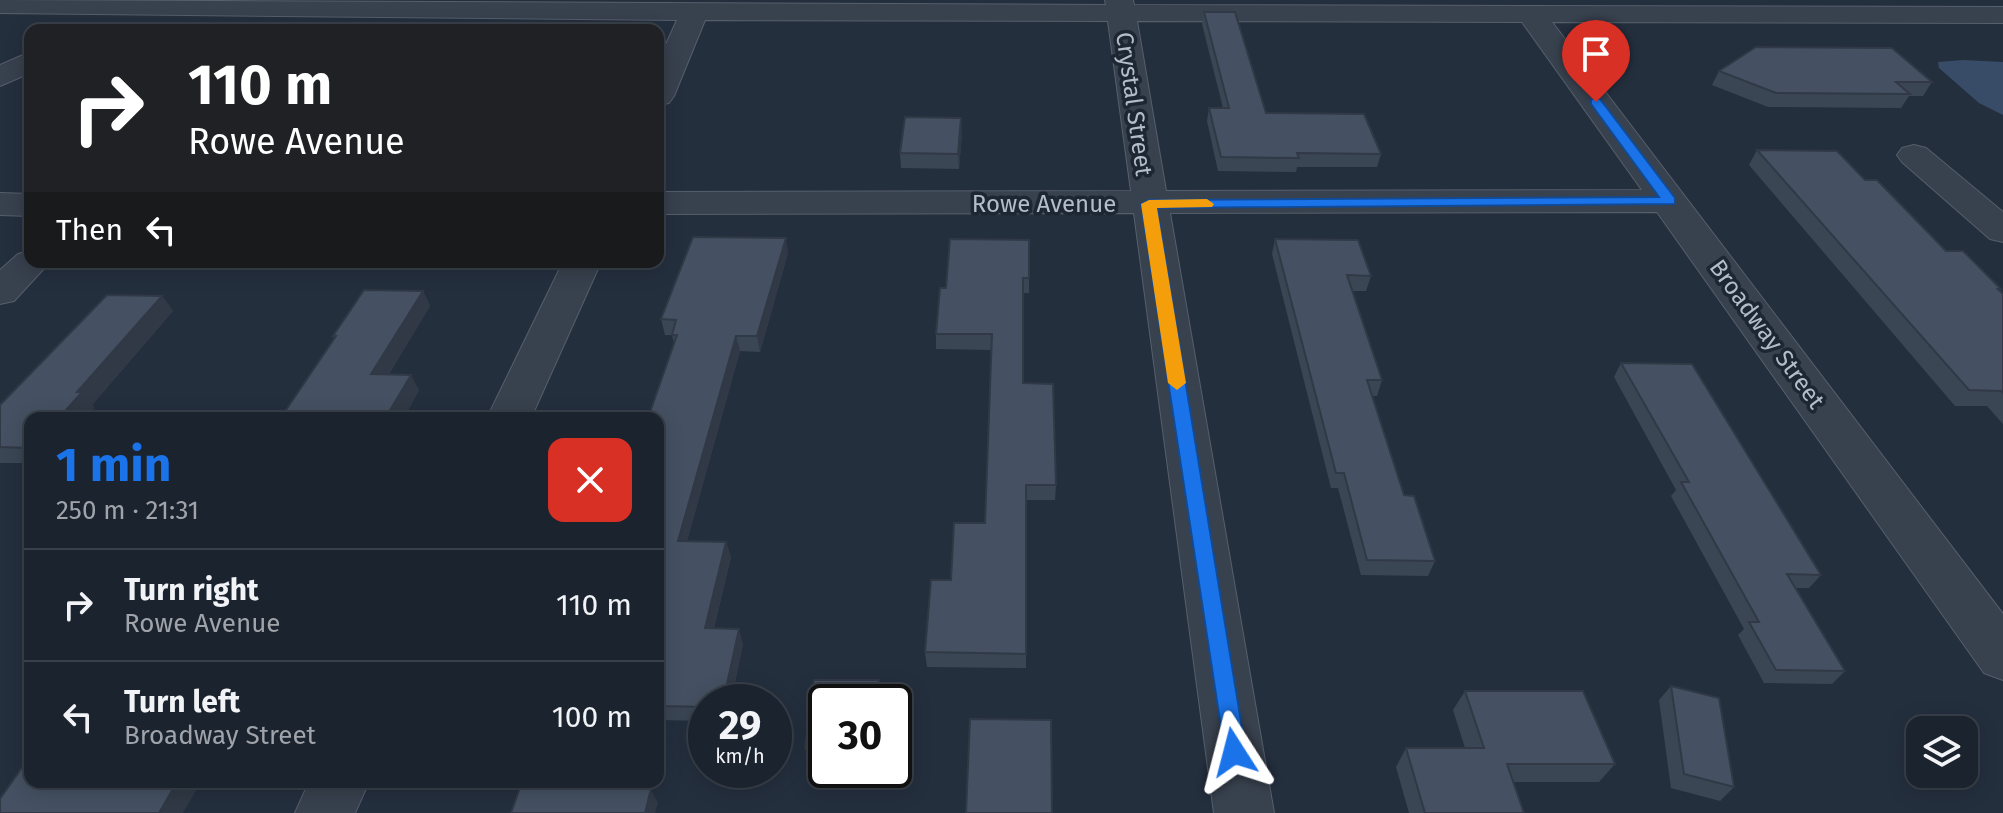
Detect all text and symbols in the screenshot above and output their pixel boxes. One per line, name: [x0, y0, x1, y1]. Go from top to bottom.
pin: [1562, 20, 1630, 102]
street label: Crystal Street: [1110, 30, 1158, 178]
icon: arrive: [1574, 32, 1618, 76]
text: 110 m: [188, 52, 332, 119]
icon: right: [56, 56, 160, 160]
text: Rowe Avenue: [188, 120, 405, 164]
street label: Rowe Avenue: [972, 190, 1116, 218]
icon: left: [139, 208, 183, 252]
text: Then: [56, 212, 123, 248]
street label: Broadway Street: [1704, 254, 1831, 414]
text: 1 min: [56, 436, 171, 494]
button: close: [548, 438, 632, 522]
text: 250 m · 21:31: [56, 495, 199, 526]
text: Turn right: [124, 572, 259, 608]
icon: right: [56, 583, 100, 627]
text: 110 m: [556, 587, 632, 623]
text: Rowe Avenue: [124, 608, 281, 639]
text: Turn left: [124, 684, 240, 720]
speed limit sign: 30: [808, 684, 912, 788]
icon: left: [56, 695, 100, 739]
text: 100 m: [552, 699, 632, 735]
text: 29: [719, 702, 761, 750]
position arrow: [1192, 710, 1276, 794]
map controls: [1906, 716, 1978, 788]
button: layers: [1906, 716, 1978, 788]
text: Broadway Street: [124, 720, 316, 751]
text: km/h: [715, 744, 765, 768]

